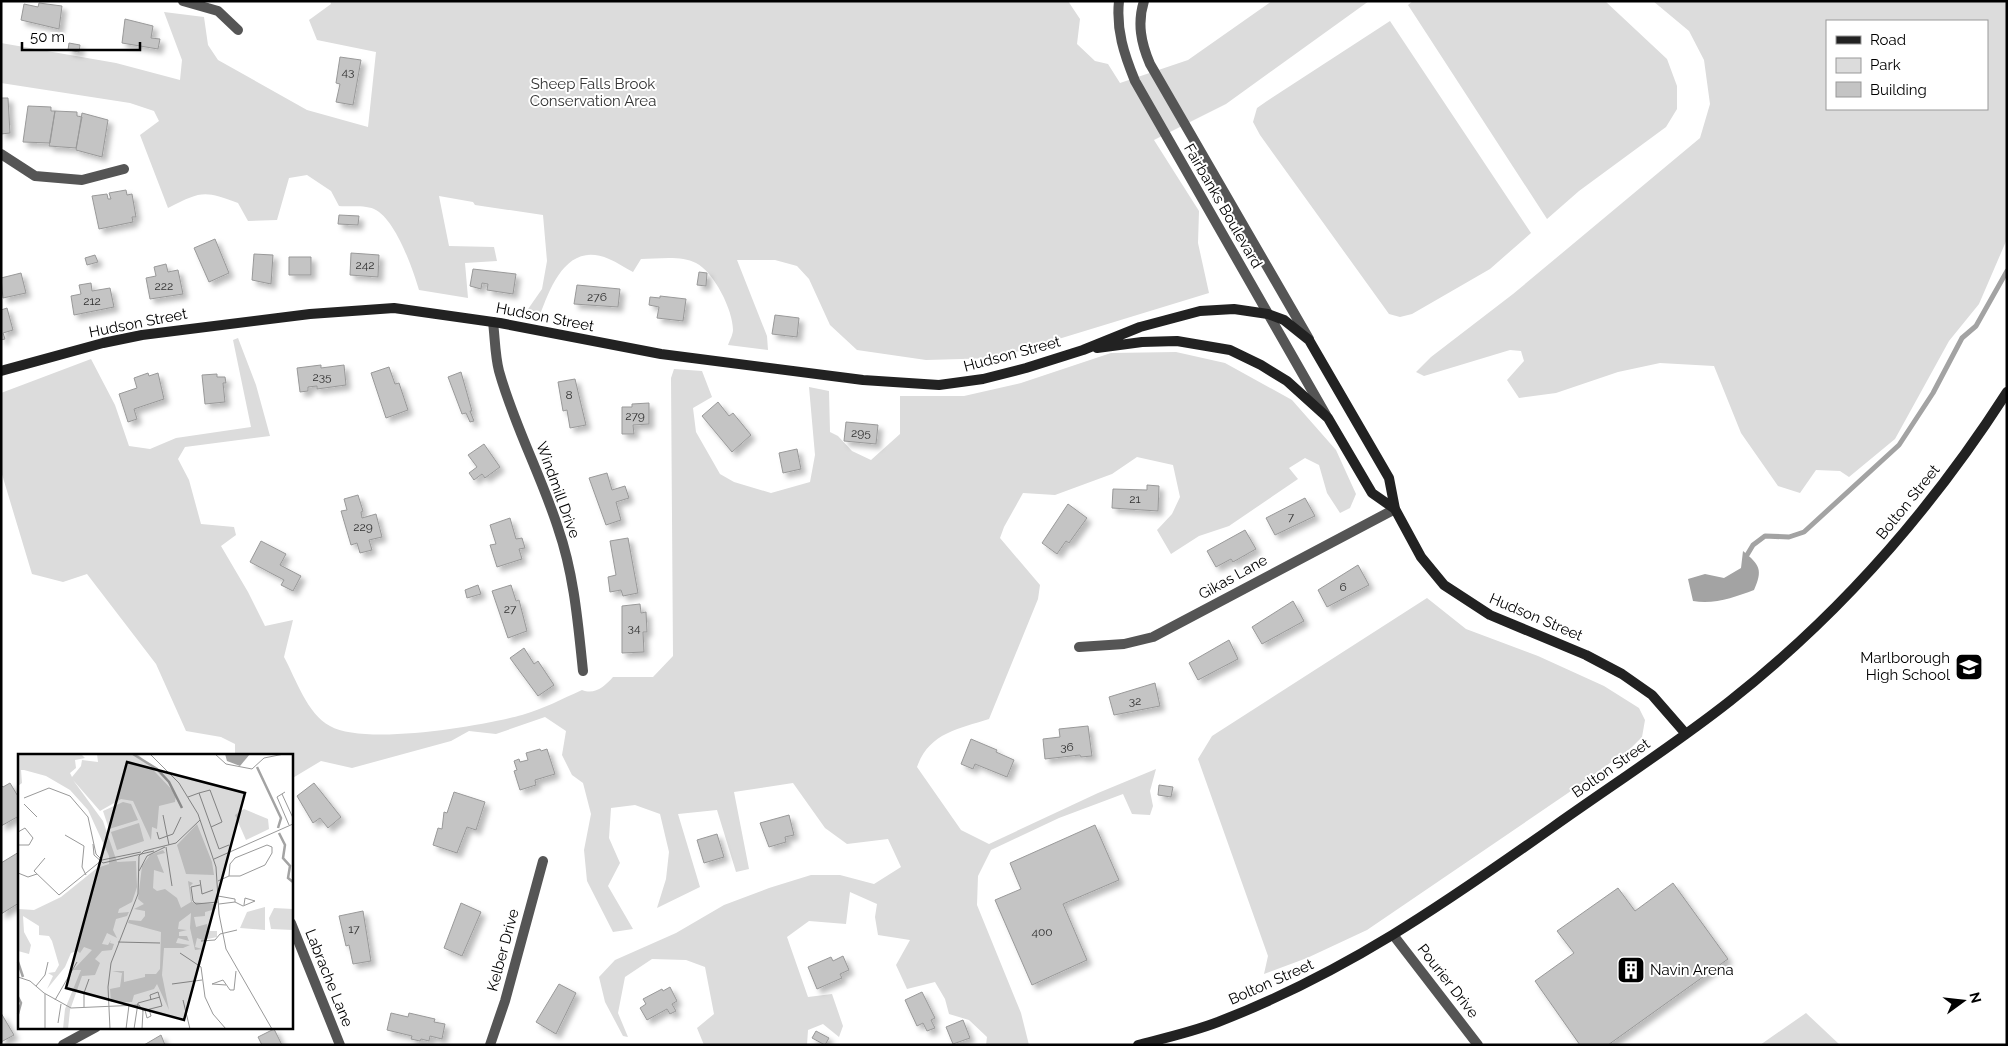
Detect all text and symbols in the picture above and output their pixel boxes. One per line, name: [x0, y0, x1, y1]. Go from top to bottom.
scale bar: [22, 20, 140, 52]
legend: [1826, 20, 1988, 110]
text: 50 m: [30, 28, 65, 46]
text: Road: [1870, 31, 1906, 49]
text: Park: [1870, 56, 1901, 74]
house number: 43: [342, 65, 354, 79]
park label: Sheep Falls Brook Conservation Area: [530, 75, 656, 110]
text: Building: [1870, 81, 1927, 99]
street label: Fairbanks Boulevard: [1180, 141, 1266, 271]
house number: 242: [355, 258, 375, 272]
house number: 222: [155, 279, 173, 293]
house number: 276: [587, 290, 607, 304]
house number: 212: [83, 294, 101, 308]
street label: Hudson Street: [494, 299, 596, 335]
street label: Hudson Street: [87, 305, 189, 341]
street label: Hudson Street: [962, 332, 1062, 376]
house number: 235: [312, 370, 332, 384]
house number: 8: [565, 388, 573, 402]
house number: 279: [625, 409, 645, 423]
house number: 295: [851, 426, 871, 440]
street label: Windmill Drive: [532, 439, 584, 541]
street label: Bolton Street: [1872, 461, 1944, 543]
house number: 21: [1129, 492, 1141, 506]
house number: 7: [1288, 510, 1295, 524]
house number: 229: [353, 520, 373, 534]
street label: Gikas Lane: [1196, 551, 1271, 603]
house number: 6: [1339, 580, 1347, 594]
street label: Hudson Street: [1487, 589, 1585, 645]
house number: 27: [504, 602, 517, 616]
house number: 34: [628, 621, 641, 635]
place label: Marlborough High School: [1860, 649, 1951, 684]
school or university icon: Marlborough High School: [1954, 652, 1984, 682]
house number: 32: [1129, 694, 1141, 708]
street label: Bolton Street: [1569, 735, 1653, 801]
house number: 36: [1060, 740, 1074, 754]
inset map: [18, 754, 292, 1028]
street label: Kelber Drive: [483, 907, 523, 993]
house number: 17: [348, 922, 360, 936]
house number: 400: [1031, 925, 1053, 939]
street label: Labrache Lane: [301, 927, 357, 1030]
street label: Pourier Drive: [1414, 940, 1483, 1022]
street label: Bolton Street: [1226, 955, 1316, 1009]
building icon: Navin Arena: [1616, 955, 1646, 985]
place label: Navin Arena: [1650, 961, 1734, 979]
north arrow: [1938, 976, 1988, 1026]
text: N: [1966, 990, 1985, 1005]

